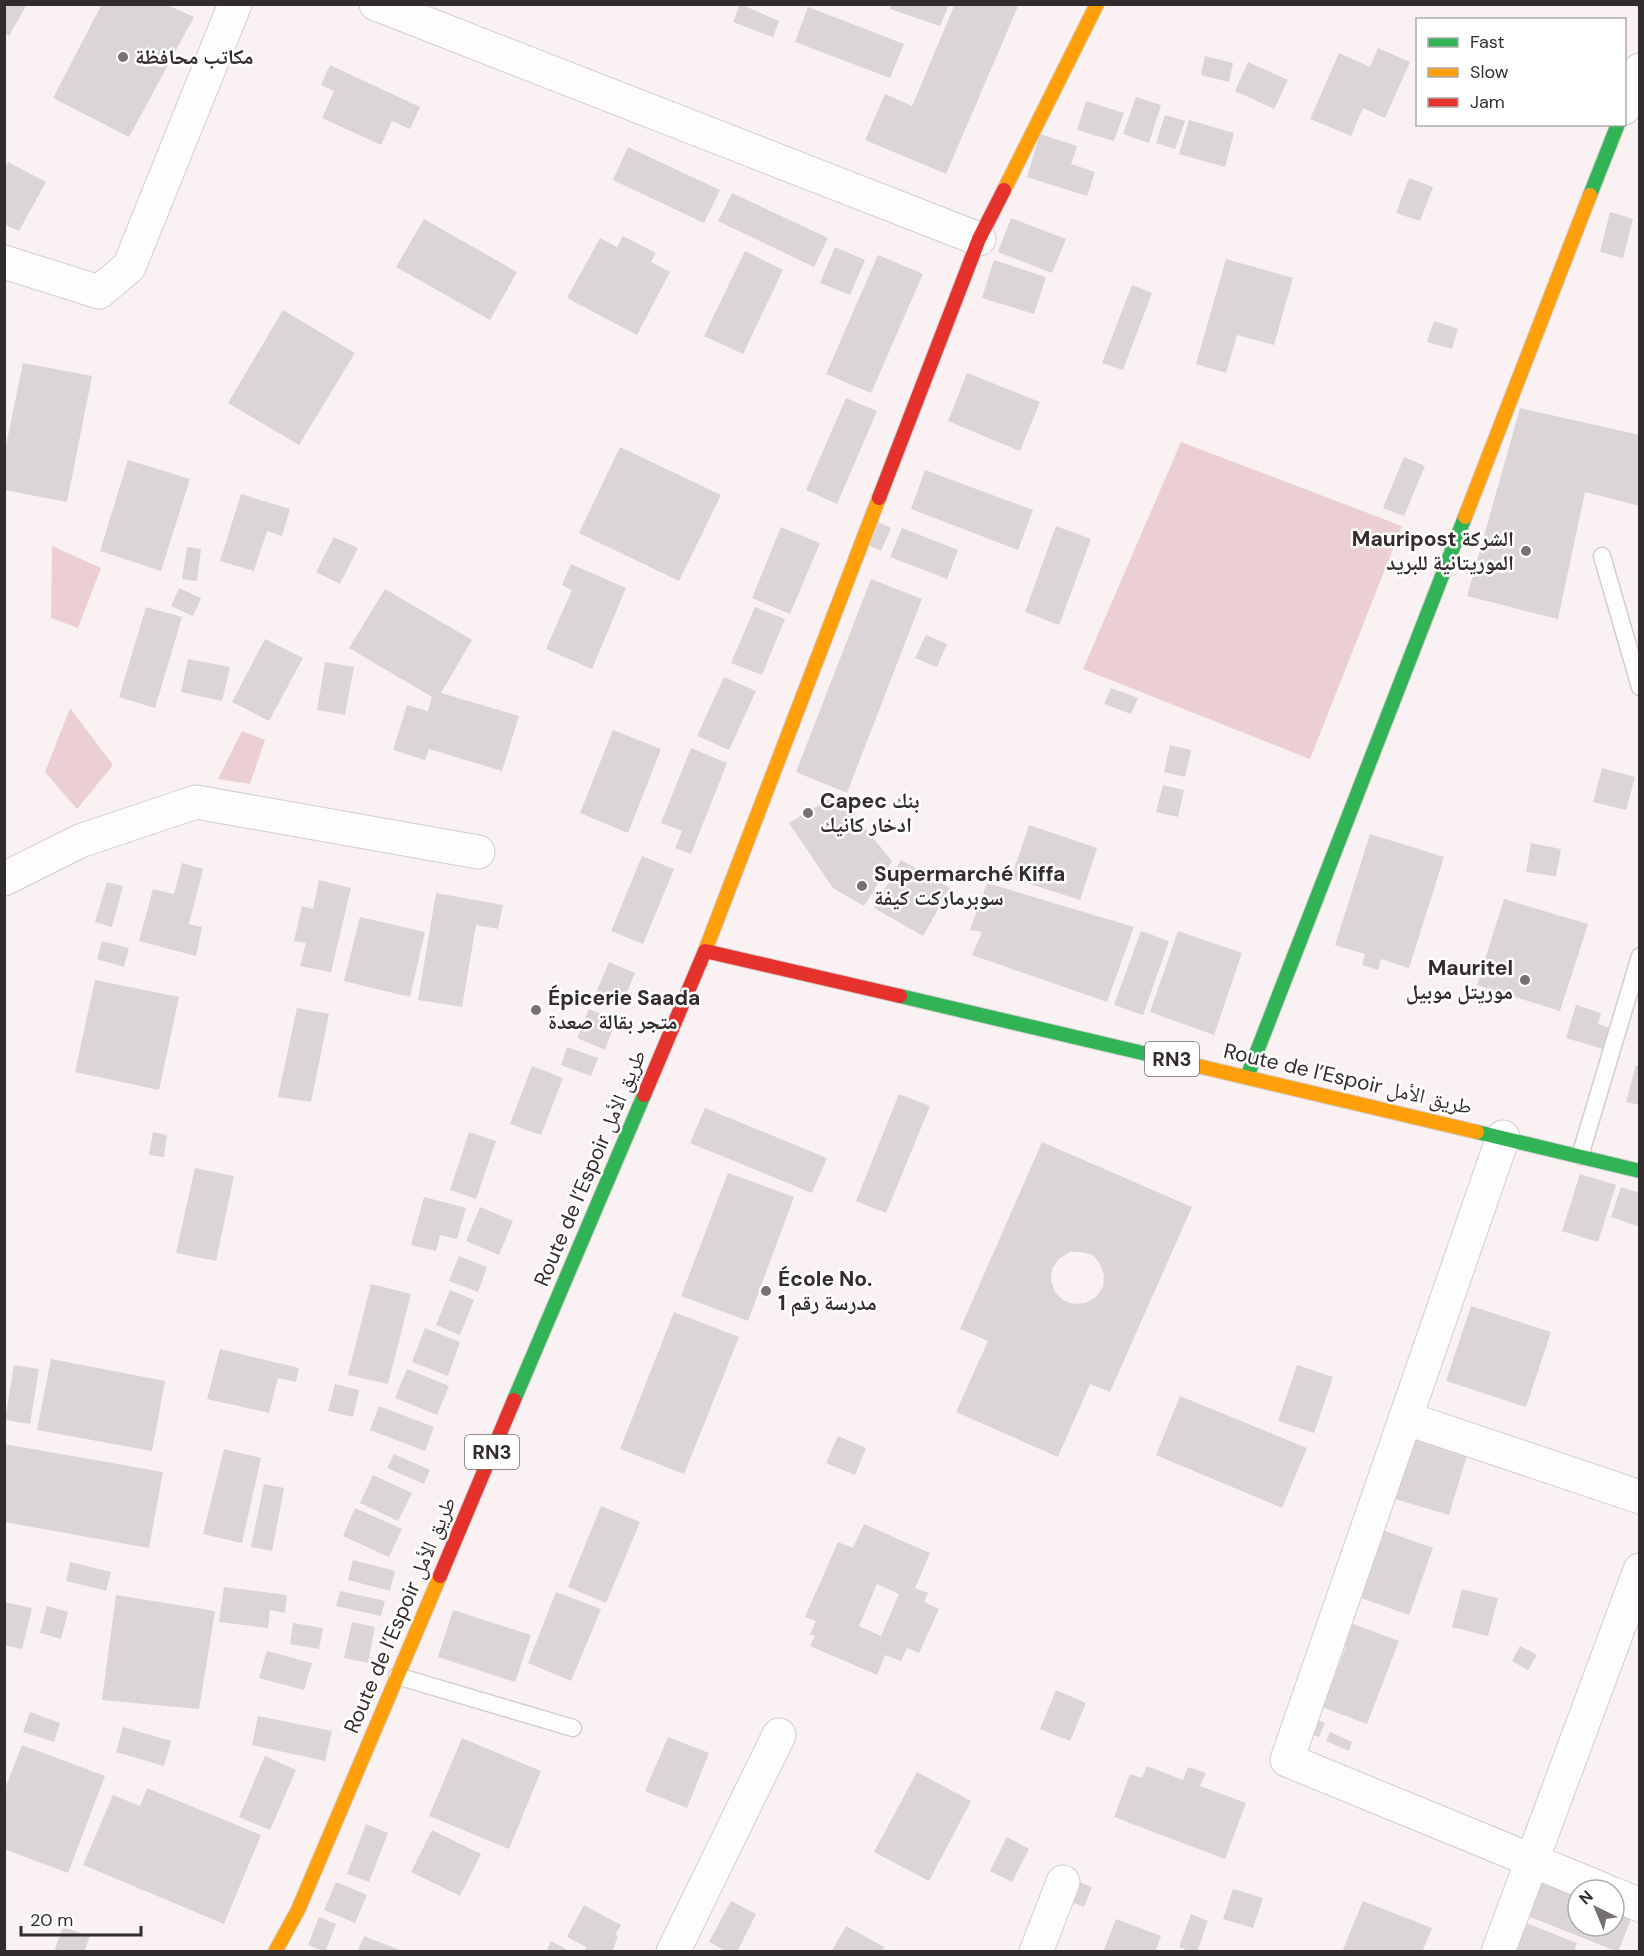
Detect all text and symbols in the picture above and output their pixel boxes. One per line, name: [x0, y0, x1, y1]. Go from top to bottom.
legend: [1416, 18, 1626, 126]
text: Fast: [1470, 30, 1505, 54]
place label: مكاتب محافظة: [135, 43, 253, 71]
marker: مكاتب محافظة: [116, 50, 130, 64]
text: Slow: [1470, 60, 1509, 84]
text: Jam: [1470, 90, 1505, 114]
place label: Mauripost الشركة الموريتانية للبريد: [1352, 525, 1514, 577]
marker: Mauripost الشركة الموريتانية للبريد: [1519, 544, 1533, 558]
place label: Capec بنك ادخار كانيك: [820, 787, 919, 839]
marker: Capec بنك ادخار كانيك: [801, 806, 815, 820]
place label: Supermarché Kiffa سوبرماركت كيفة: [874, 860, 1065, 912]
marker: Supermarché Kiffa سوبرماركت كيفة: [855, 879, 869, 893]
place label: Mauritel موريتل موبيل: [1406, 954, 1513, 1006]
marker: Mauritel موريتل موبيل: [1518, 973, 1532, 987]
place label: Épicerie Saada متجر بقالة صعدة: [548, 984, 700, 1036]
marker: Épicerie Saada متجر بقالة صعدة: [529, 1003, 543, 1017]
street label: Route de l’Espoir طريق الأمل: [1221, 1037, 1475, 1121]
road number: RN3: [1145, 1042, 1199, 1076]
street label: Route de l’Espoir طريق الأمل: [527, 1045, 653, 1291]
place label: École No. 1 مدرسة رقم: [778, 1265, 877, 1317]
marker: École No. 1 مدرسة رقم: [759, 1284, 773, 1298]
road number: RN3: [465, 1435, 519, 1469]
street label: Route de l’Espoir طريق الأمل: [337, 1492, 463, 1738]
north arrow: [1566, 1878, 1626, 1938]
text: N: [1575, 1886, 1598, 1909]
scale bar: [21, 1899, 141, 1937]
text: 20 m: [30, 1908, 73, 1932]

